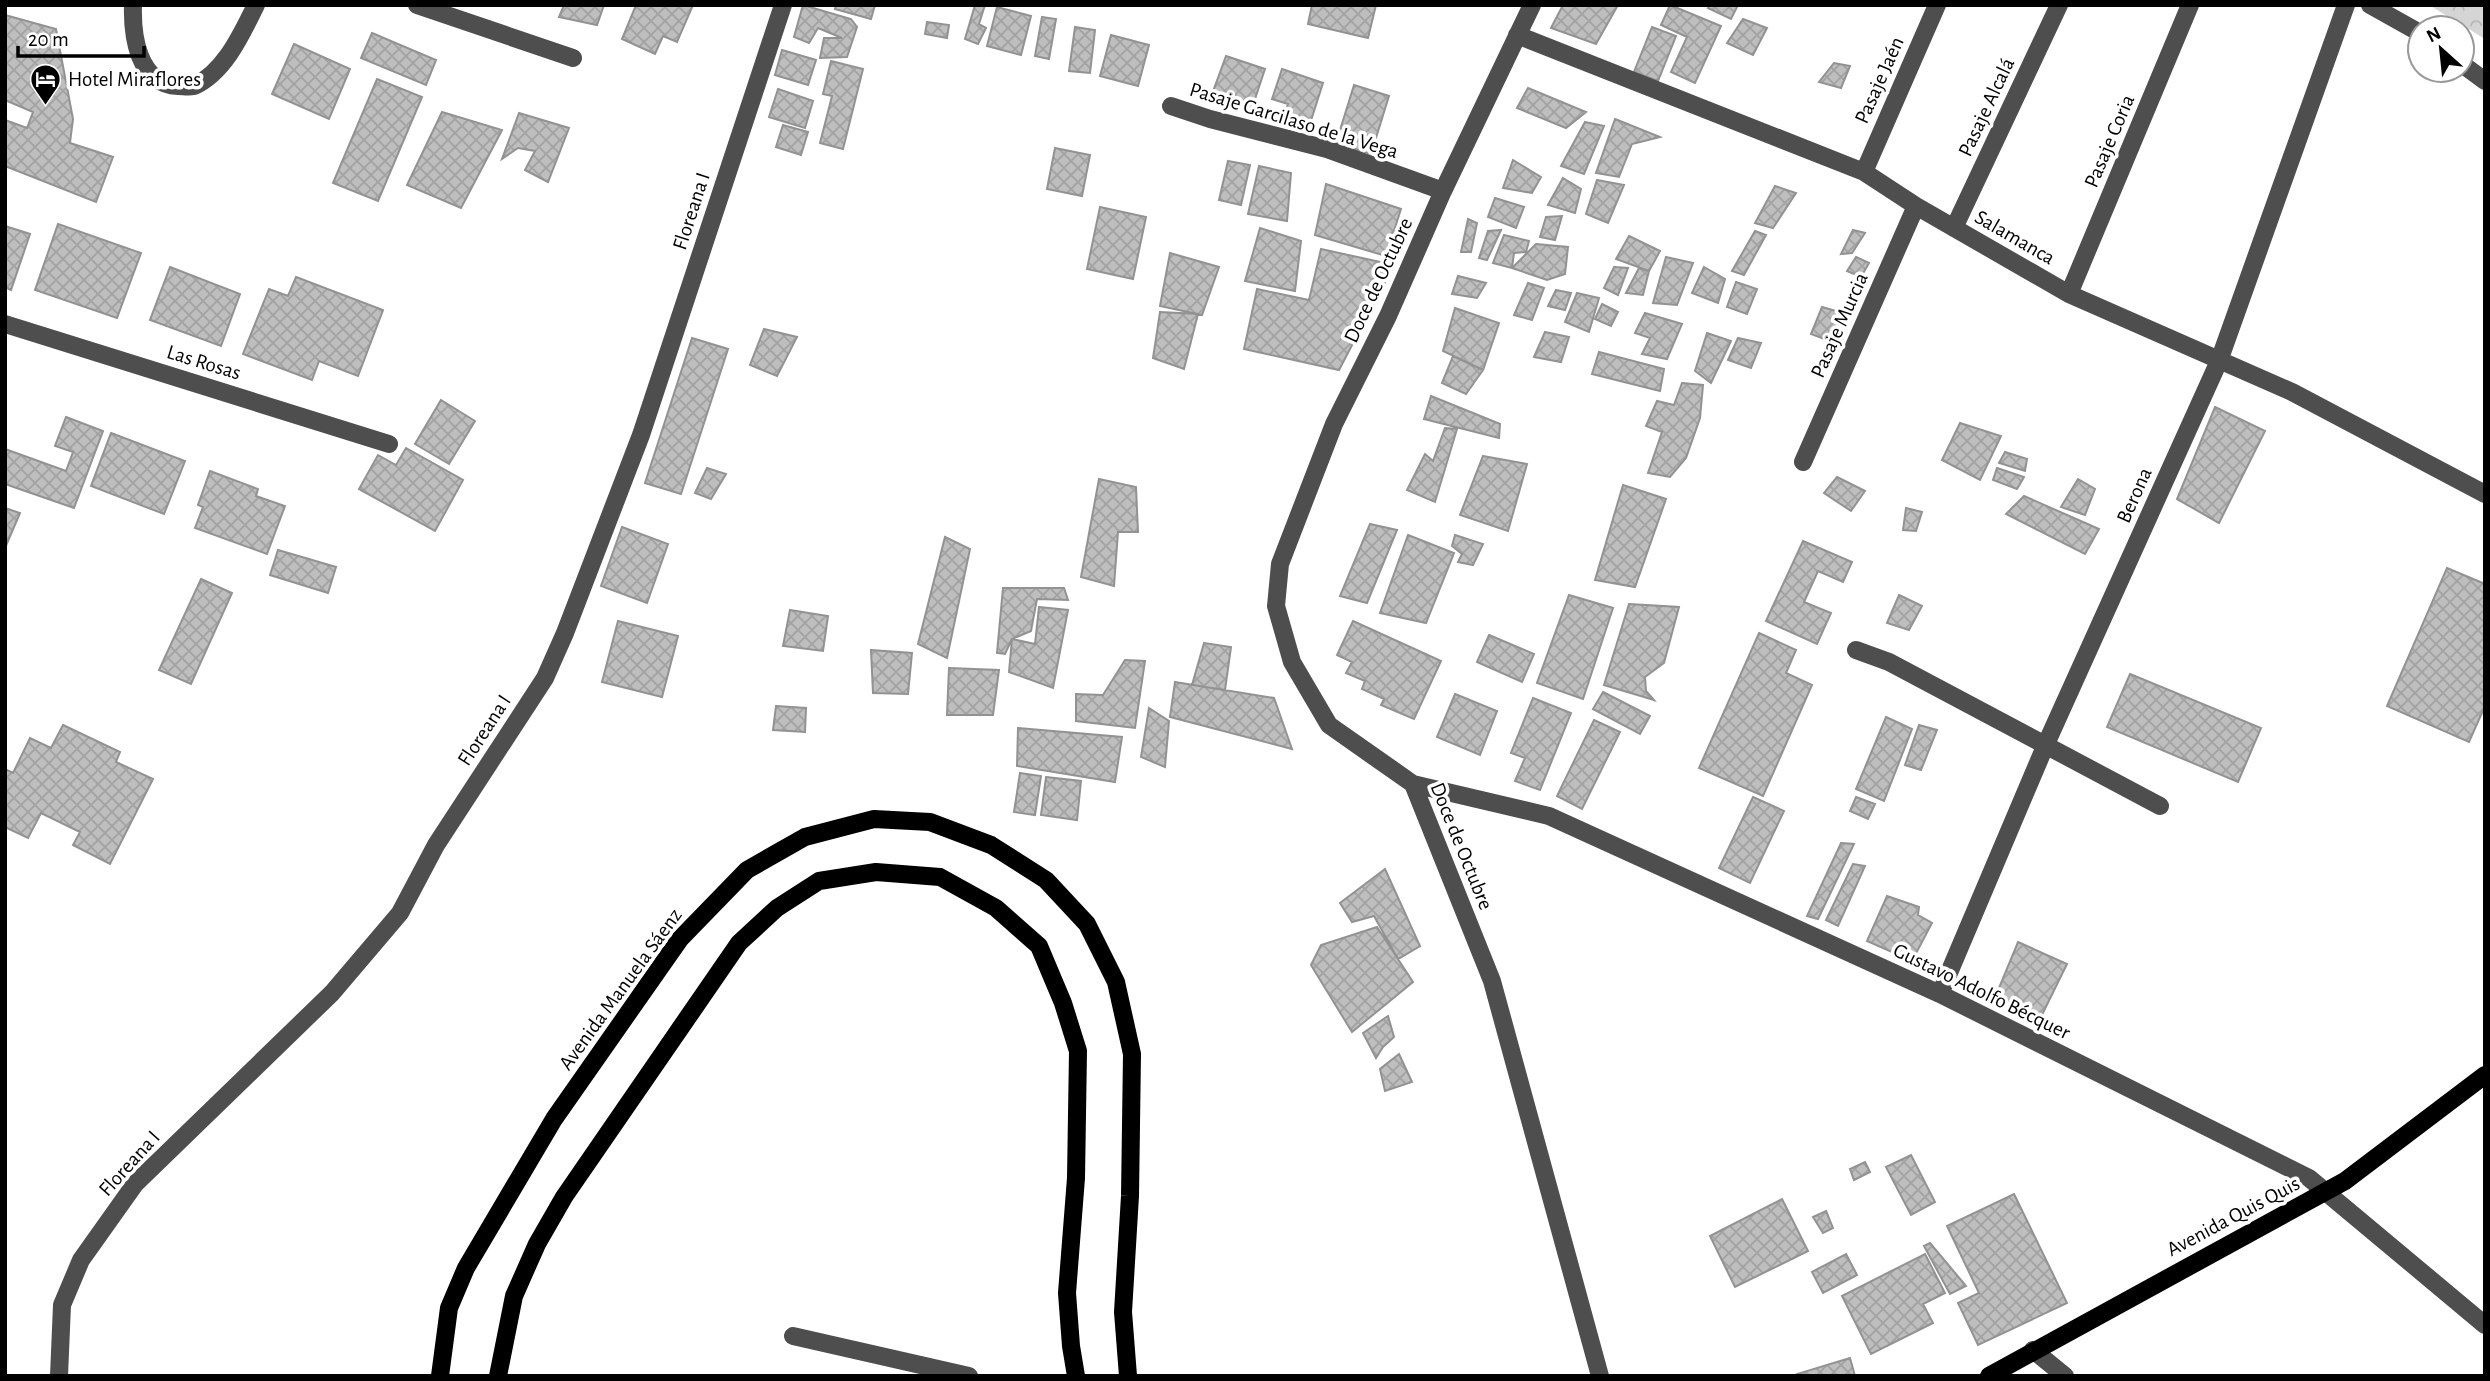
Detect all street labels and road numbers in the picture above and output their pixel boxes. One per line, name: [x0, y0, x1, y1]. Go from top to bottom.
street label: Pasaje Jaén: [1851, 34, 1908, 127]
street label: Pasaje Alcalá: [1955, 54, 2019, 160]
street label: Pasaje Garcilaso de la Vega: [1187, 79, 1401, 162]
street label: Pasaje Coria: [2081, 92, 2138, 191]
street label: Floreana I: [669, 170, 714, 252]
street label: Salamanca: [1971, 206, 2059, 269]
street label: Doce de Octubre: [1340, 215, 1416, 346]
street label: Pasaje Murcia: [1807, 269, 1872, 381]
street label: Las Rosas: [164, 341, 243, 384]
street label: Berona: [2113, 464, 2156, 526]
street label: Floreana I: [454, 691, 515, 770]
street label: Doce de Octubre: [1427, 780, 1497, 913]
street label: Avenida Manuela Sáenz: [555, 905, 686, 1074]
street label: Gustavo Adolfo Bécquer: [1890, 940, 2074, 1043]
street label: Floreana I: [95, 1127, 164, 1200]
street label: Avenida Quis Quis: [2163, 1173, 2303, 1260]

